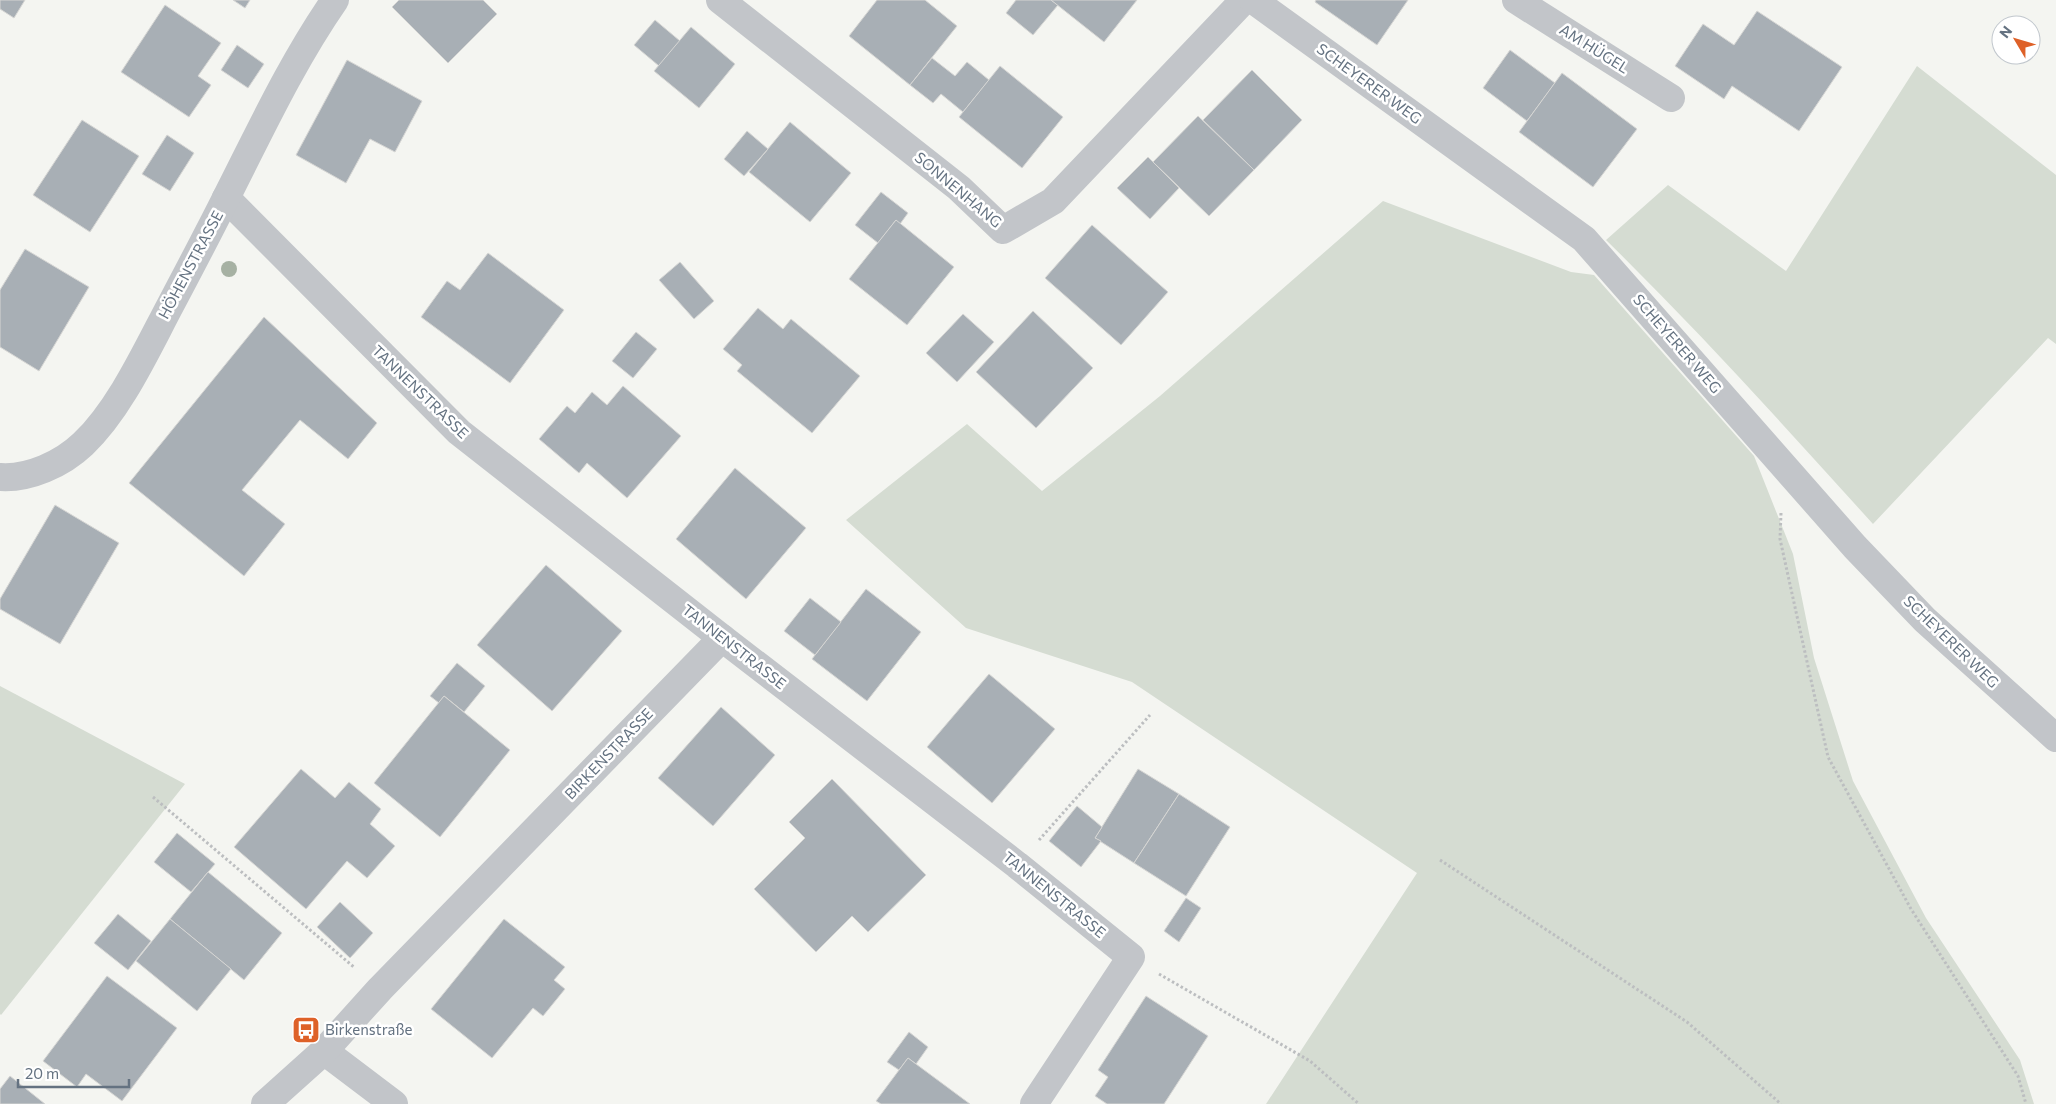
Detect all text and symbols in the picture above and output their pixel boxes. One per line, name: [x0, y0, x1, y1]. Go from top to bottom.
north arrow: [1991, 15, 2041, 65]
street label: AM HÜGEL: [1557, 20, 1633, 77]
text: N: [1995, 22, 2015, 41]
street label: SCHEYERER WEG: [1314, 39, 1425, 127]
street label: SONNENHANG: [912, 148, 1006, 231]
street label: HÖHENSTRASSE: [154, 207, 226, 322]
street label: SCHEYERER WEG: [1630, 290, 1726, 396]
street label: TANNENSTRASSE: [369, 341, 473, 442]
street label: SCHEYERER WEG: [1900, 591, 2003, 691]
street label: TANNENSTRASSE: [679, 600, 790, 692]
street label: BIRKENSTRASSE: [560, 704, 656, 802]
street label: TANNENSTRASSE: [1000, 847, 1110, 941]
bus stop icon: Birkenstraße: [291, 1015, 321, 1045]
place label: Birkenstraße: [325, 1020, 413, 1038]
scale bar: [18, 1056, 129, 1088]
text: 20 m: [25, 1064, 59, 1082]

